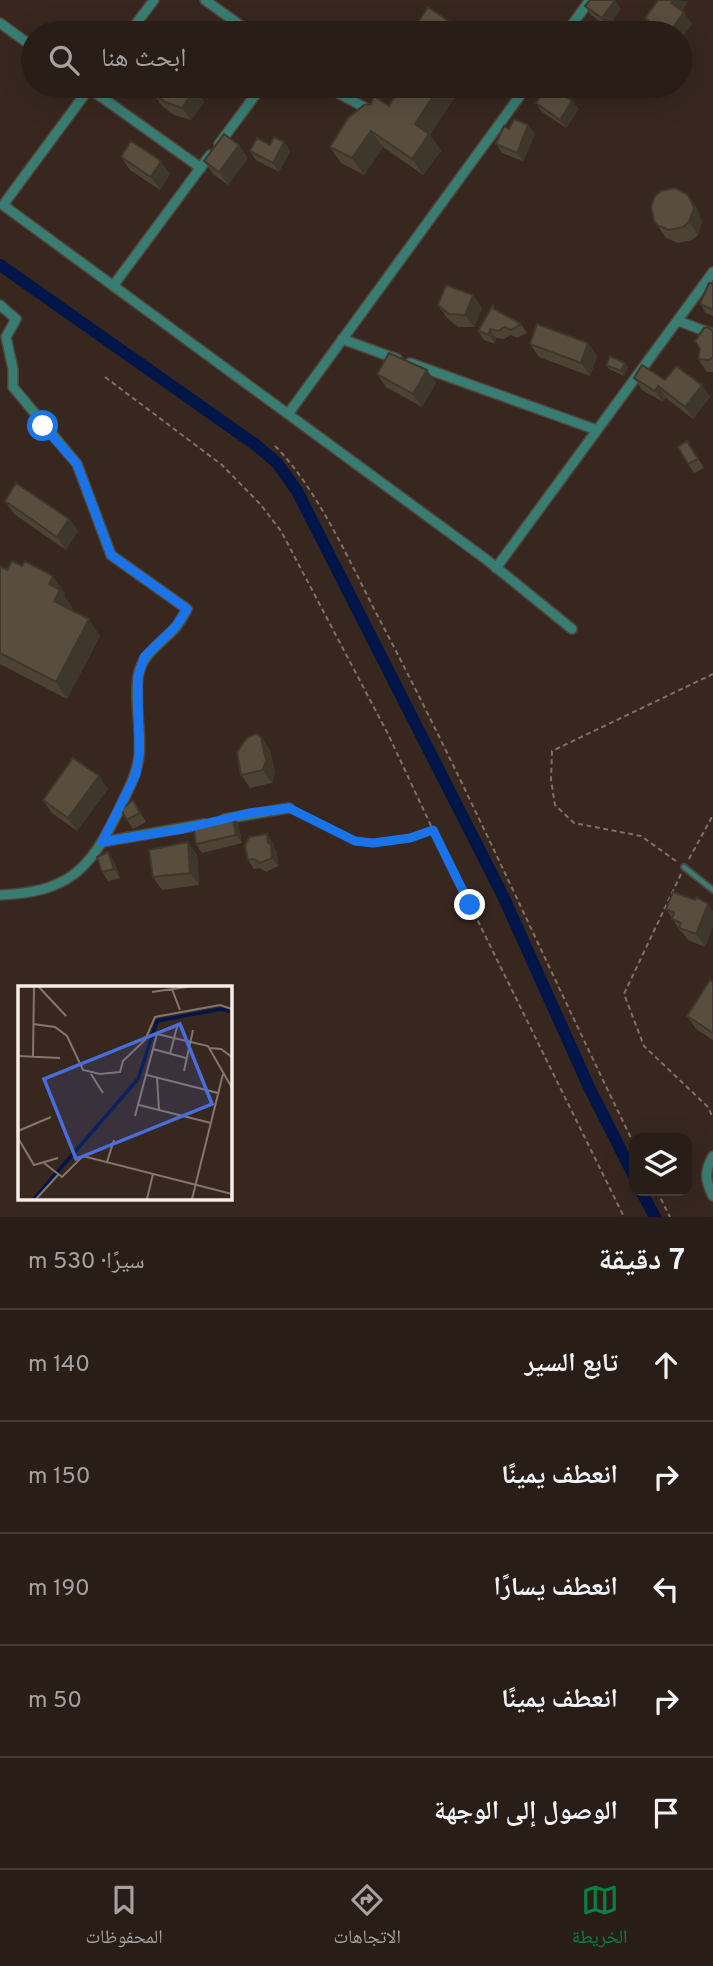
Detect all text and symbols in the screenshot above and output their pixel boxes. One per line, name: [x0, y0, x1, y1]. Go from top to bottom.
search box: [21, 21, 692, 98]
icon: search: [45, 41, 83, 79]
text: ابحث هنا: [101, 43, 186, 76]
route start: [27, 410, 58, 441]
route end: [454, 889, 485, 920]
inset map: [18, 986, 231, 1199]
map controls: [629, 1133, 692, 1196]
button: layers: [629, 1133, 692, 1196]
text: 7 دقيقة: [598, 1243, 685, 1280]
text: سيرًا · 530 m: [28, 1248, 145, 1277]
icon: ahead: [647, 1346, 685, 1384]
text: تابع السير: [525, 1348, 618, 1381]
text: 140 m: [28, 1351, 90, 1380]
icon: right: [647, 1458, 685, 1496]
text: انعطف يمينًا: [501, 1460, 618, 1493]
text: 150 m: [28, 1463, 90, 1492]
icon: left: [647, 1570, 685, 1608]
text: انعطف يسارًا: [494, 1572, 618, 1605]
text: 190 m: [28, 1575, 90, 1604]
icon: right: [647, 1682, 685, 1720]
text: انعطف يمينًا: [501, 1684, 618, 1717]
text: 50 m: [28, 1687, 82, 1716]
icon: arrive: [647, 1794, 685, 1832]
text: الوصول إلى الوجهة: [434, 1796, 618, 1829]
tab: المحفوظات: [85, 1881, 163, 1955]
tab: الاتجاهات: [333, 1881, 401, 1955]
tab: الخريطة: [572, 1881, 628, 1955]

